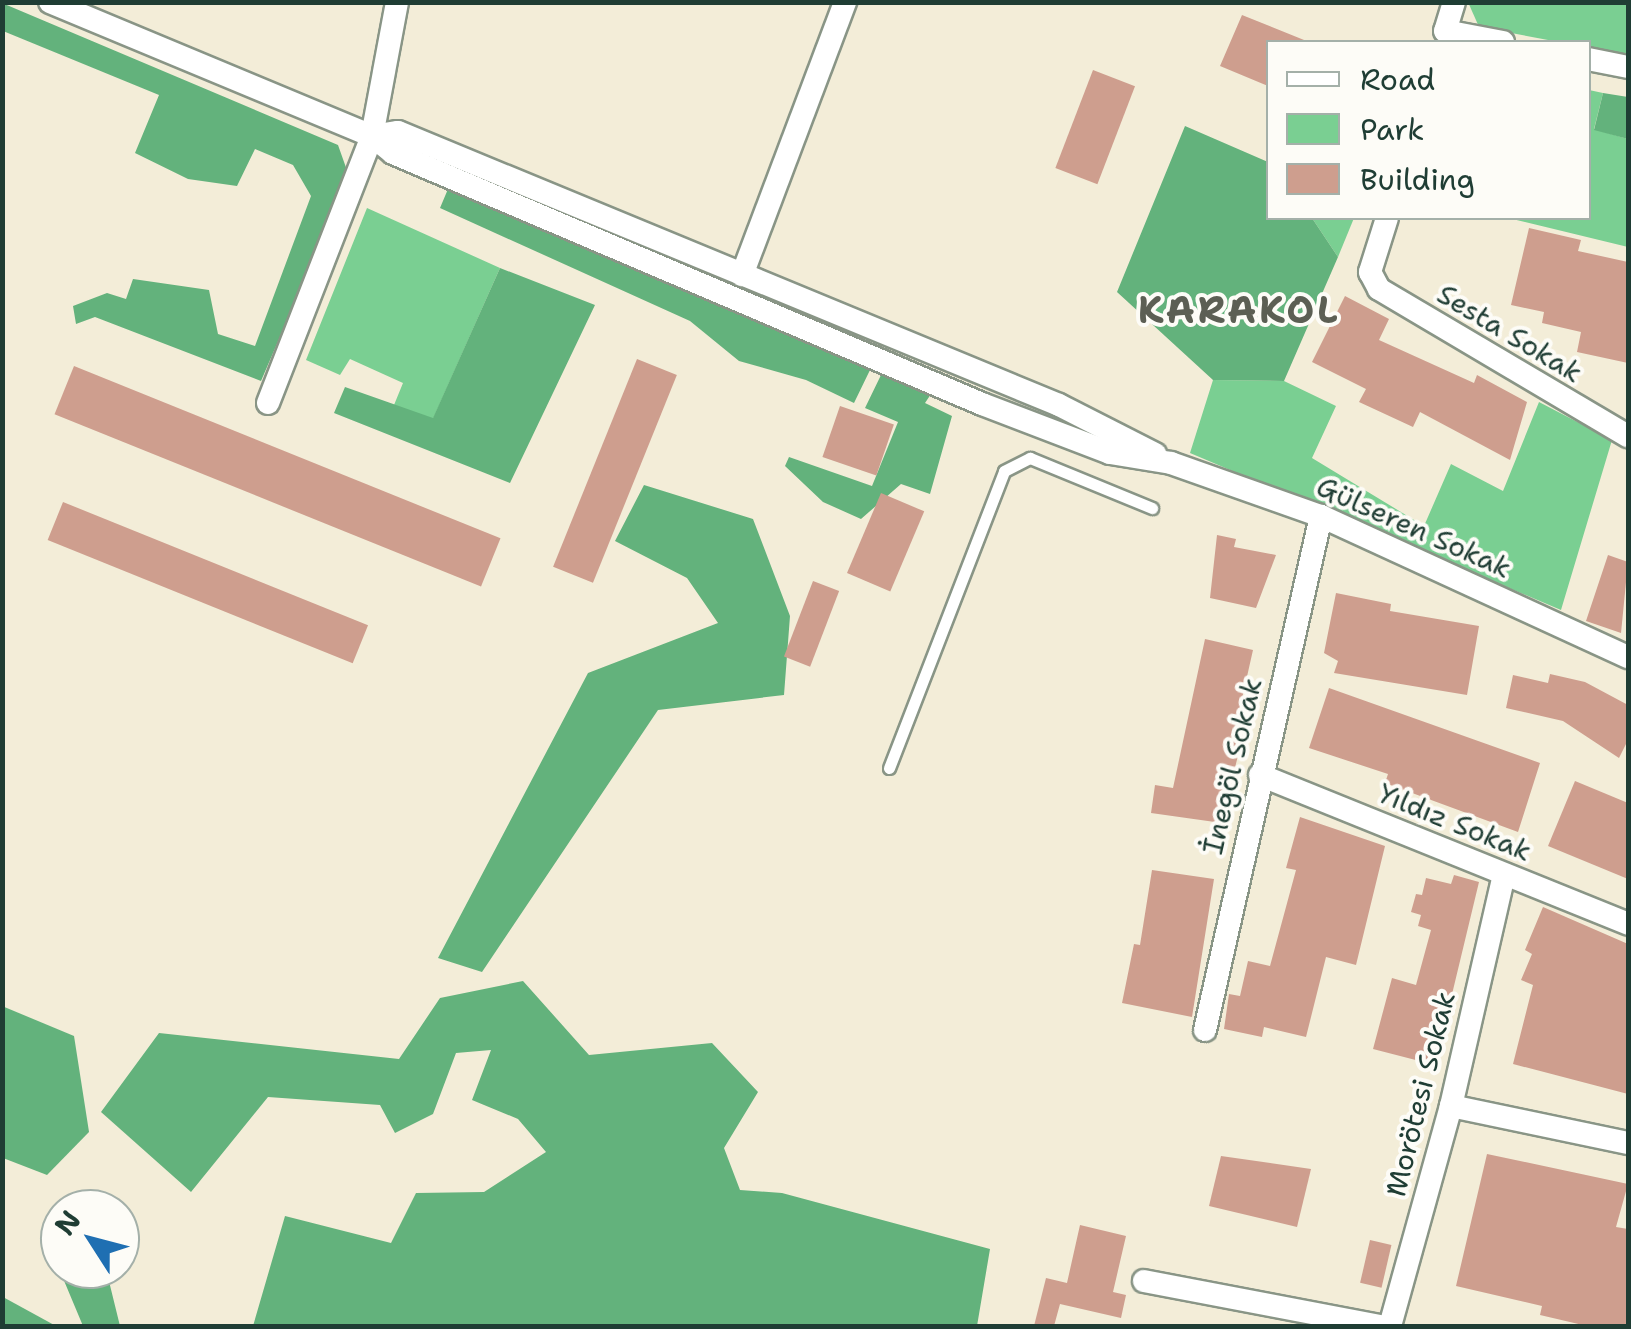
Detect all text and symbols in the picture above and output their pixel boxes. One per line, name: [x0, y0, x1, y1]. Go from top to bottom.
legend: [1266, 40, 1591, 220]
text: Road: [1360, 59, 1435, 100]
text: Park: [1360, 109, 1424, 150]
text: Building: [1360, 159, 1475, 200]
street label: Sesta Sokak: [1431, 277, 1589, 389]
district label: KARAKOL: [1138, 287, 1340, 333]
street label: Gülseren Sokak: [1312, 469, 1516, 585]
street label: İnegöl Sokak: [1195, 675, 1269, 857]
street label: Yıldız Sokak: [1374, 776, 1536, 868]
street label: Morötesi Sokak: [1378, 988, 1462, 1200]
north arrow: [40, 1189, 140, 1289]
text: N: [45, 1202, 89, 1243]

